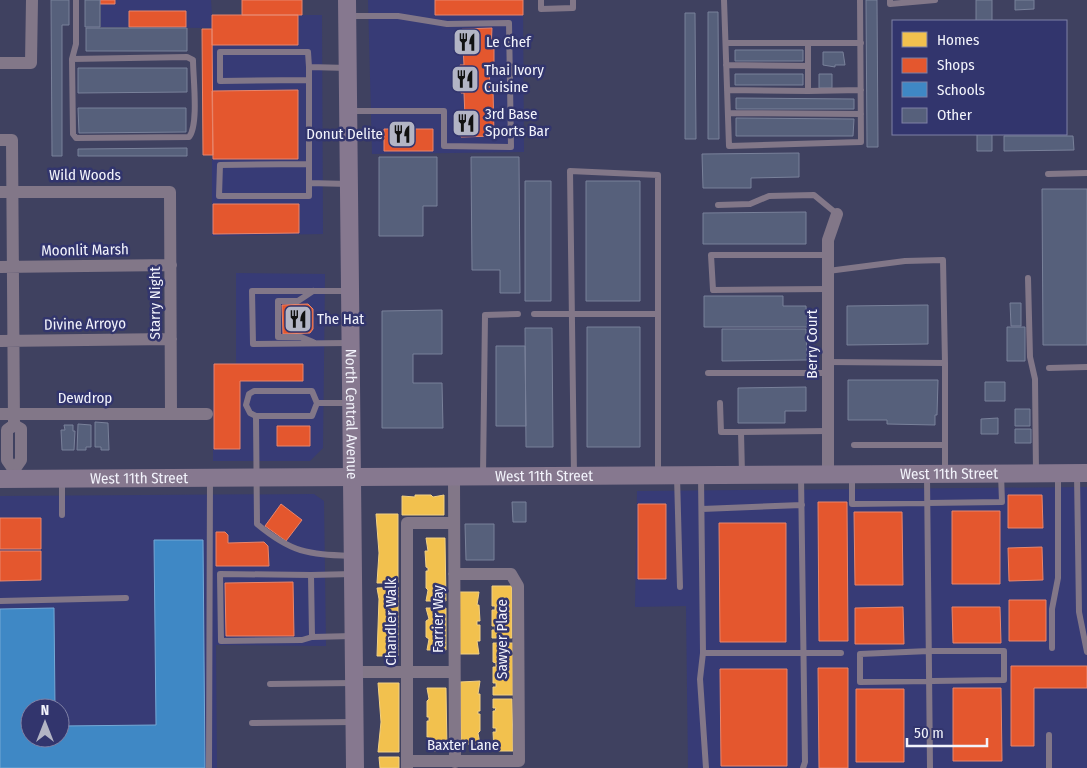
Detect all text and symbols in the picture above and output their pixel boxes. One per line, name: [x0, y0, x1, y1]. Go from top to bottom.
legend: [892, 20, 1067, 135]
restaurant icon: Le Chef: [452, 27, 482, 57]
text: Homes: [937, 31, 979, 49]
place label: Le Chef: [486, 33, 532, 51]
text: Shops: [937, 56, 975, 74]
place label: Thai Ivory Cuisine: [484, 61, 544, 96]
restaurant icon: Thai Ivory Cuisine: [450, 64, 480, 94]
text: Schools: [937, 81, 985, 99]
place label: 3rd Base Sports Bar: [485, 105, 550, 140]
text: Other: [937, 106, 973, 124]
restaurant icon: 3rd Base Sports Bar: [451, 108, 481, 138]
restaurant icon: Donut Delite: [387, 119, 417, 149]
place label: Donut Delite: [306, 125, 383, 143]
street label: Wild Woods: [49, 166, 121, 184]
street label: Moonlit Marsh: [41, 240, 129, 260]
street label: Starry Night: [146, 266, 164, 340]
restaurant icon: The Hat: [283, 304, 313, 334]
street label: Berry Court: [803, 309, 821, 379]
place label: The Hat: [317, 310, 364, 328]
street label: Divine Arroyo: [44, 314, 126, 334]
street label: North Central Avenue: [342, 349, 361, 479]
street label: Dewdrop: [58, 389, 112, 407]
street label: West 11th Street: [900, 464, 998, 483]
street label: West 11th Street: [495, 467, 593, 485]
street label: West 11th Street: [90, 469, 188, 488]
street label: Chandler Walk: [382, 578, 400, 666]
street label: Farrier Way: [429, 585, 447, 653]
street label: Sawyer Place: [493, 599, 511, 679]
north arrow: [20, 698, 70, 748]
text: N: [41, 702, 49, 719]
scale bar: [907, 716, 987, 748]
text: 50 m: [914, 724, 944, 742]
street label: Baxter Lane: [427, 736, 499, 754]

